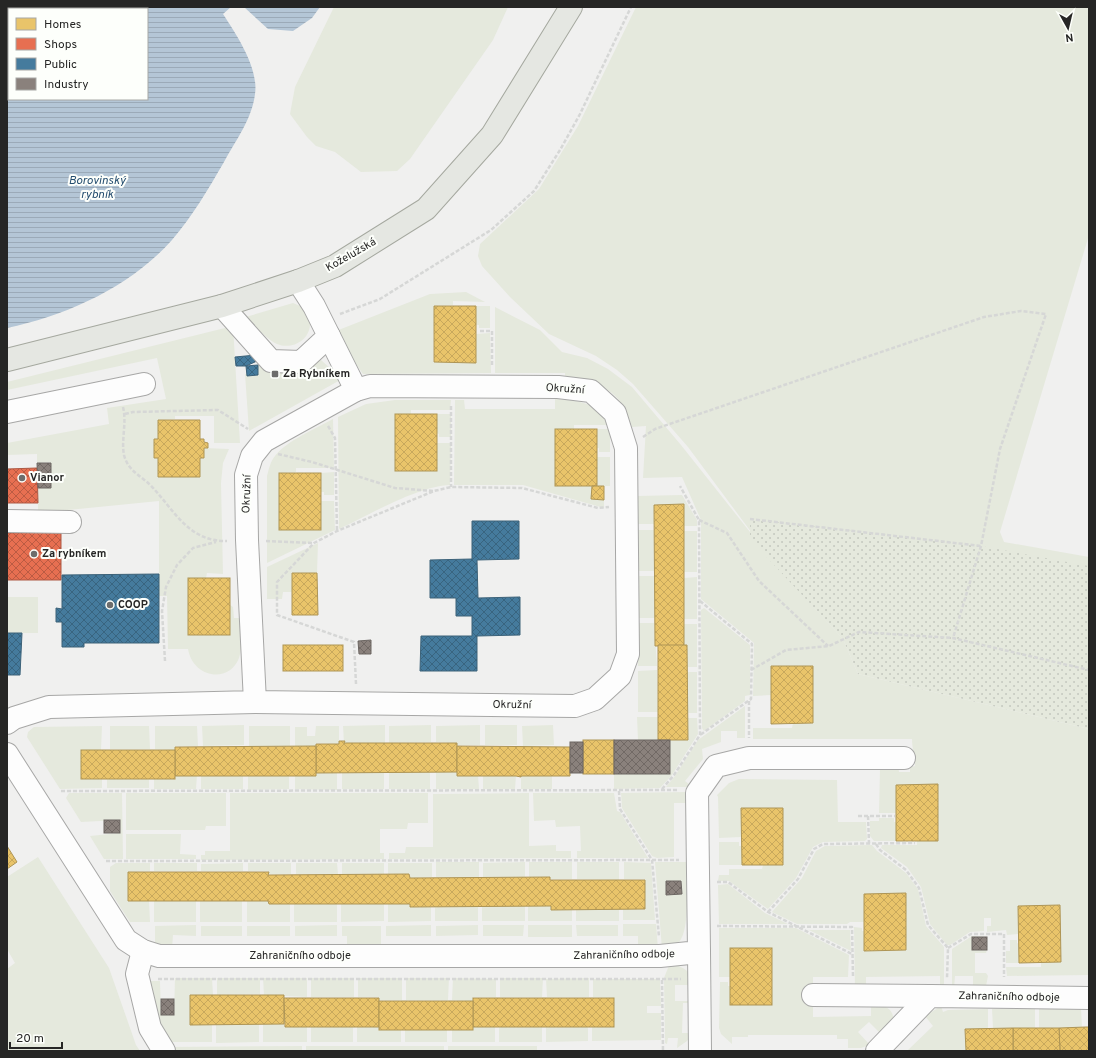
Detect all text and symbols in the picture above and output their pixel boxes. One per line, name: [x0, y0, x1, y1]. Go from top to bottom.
legend: [8, 8, 148, 100]
north arrow: [1048, 8, 1088, 48]
text: Homes: [44, 17, 81, 33]
text: N: [1064, 29, 1074, 44]
text: Shops: [44, 37, 77, 53]
text: Public: [44, 57, 77, 73]
text: Industry: [44, 77, 89, 93]
water label: Borovinský rybník: [68, 173, 126, 203]
street label: Koželužská: [323, 235, 379, 275]
place label: Za Rybníkem: [283, 367, 350, 381]
marker: Za Rybníkem: [270, 369, 280, 379]
street label: Okružní: [545, 381, 586, 397]
place label: Vianor: [30, 471, 64, 485]
marker: Vianor: [17, 473, 27, 483]
street label: Okružní: [239, 473, 255, 514]
place label: Za rybníkem: [42, 547, 106, 561]
marker: Za rybníkem: [29, 549, 39, 559]
place label: COOP: [118, 598, 148, 612]
marker: COOP: [105, 600, 115, 610]
street label: Okružní: [492, 698, 533, 712]
street label: Zahraničního odboje: [573, 947, 675, 963]
street label: Zahraničního odboje: [249, 949, 351, 963]
street label: Zahraničního odboje: [958, 989, 1060, 1005]
scale bar: [10, 1024, 62, 1050]
text: 20 m: [16, 1031, 44, 1047]

